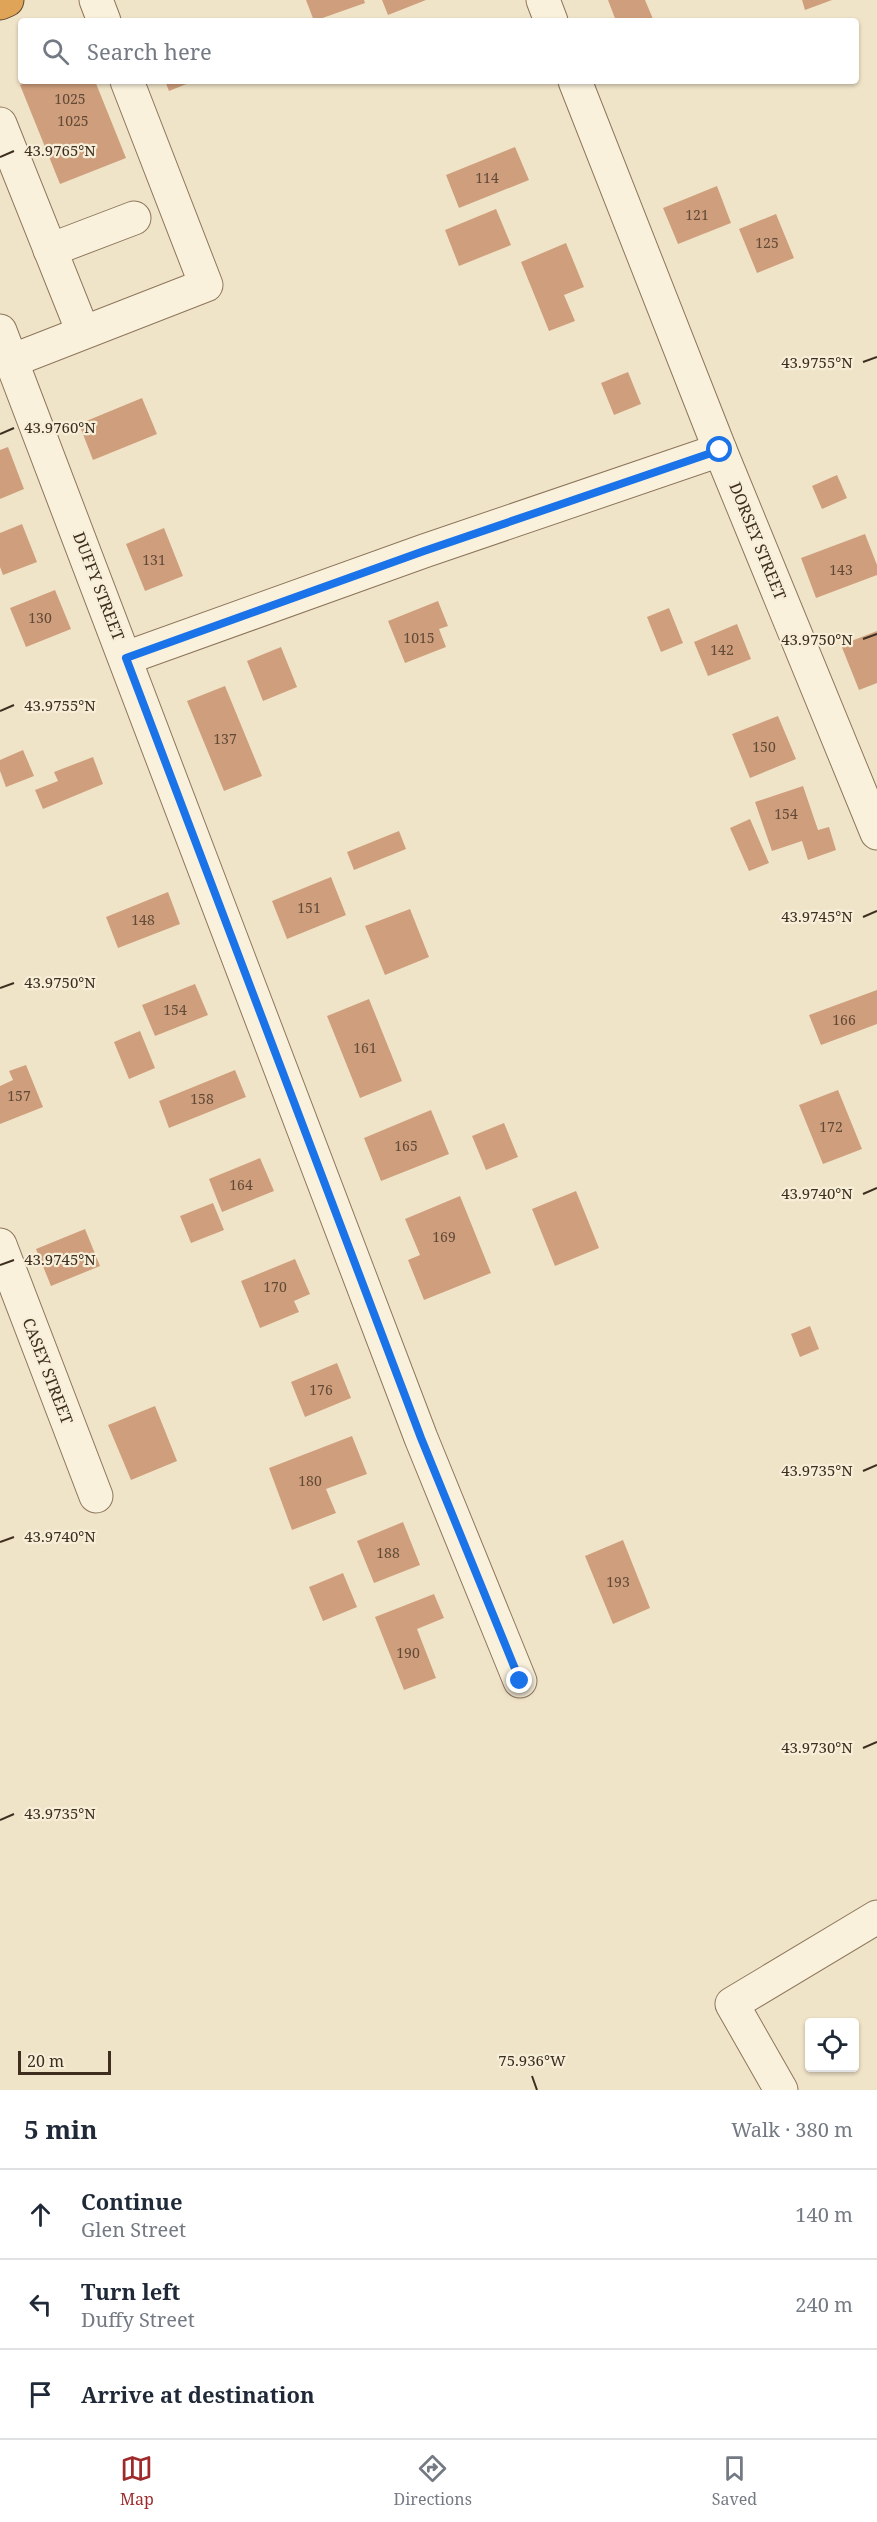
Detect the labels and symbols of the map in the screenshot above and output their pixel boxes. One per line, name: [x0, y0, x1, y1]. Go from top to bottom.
house number: 1025: [54, 89, 86, 108]
house number: 1025: [57, 111, 89, 130]
text: 43.9765°N: [24, 140, 96, 160]
house number: 114: [475, 168, 499, 187]
house number: 121: [685, 205, 709, 224]
house number: 125: [755, 233, 779, 252]
text: 43.9755°N: [781, 352, 853, 372]
text: 43.9760°N: [24, 417, 96, 437]
route start: [706, 436, 732, 462]
street label: DORSEY STREET: [724, 479, 792, 603]
street label: DUFFY STREET: [68, 529, 130, 644]
house number: 131: [142, 550, 166, 569]
house number: 143: [829, 560, 853, 579]
house number: 130: [28, 608, 52, 627]
house number: 1015: [403, 628, 435, 647]
text: 43.9750°N: [781, 629, 853, 649]
house number: 142: [710, 640, 734, 659]
text: 43.9755°N: [24, 695, 96, 715]
house number: 137: [213, 729, 237, 748]
house number: 150: [752, 737, 776, 756]
house number: 154: [774, 804, 798, 823]
house number: 151: [297, 898, 321, 917]
text: 43.9745°N: [781, 906, 853, 926]
house number: 148: [131, 910, 155, 929]
text: 43.9750°N: [24, 972, 96, 992]
house number: 154: [163, 1000, 187, 1019]
house number: 166: [832, 1010, 856, 1029]
house number: 161: [353, 1038, 377, 1057]
house number: 157: [7, 1086, 31, 1105]
house number: 158: [190, 1089, 214, 1108]
house number: 172: [819, 1117, 843, 1136]
house number: 165: [394, 1136, 418, 1155]
house number: 164: [229, 1175, 253, 1194]
text: 43.9740°N: [781, 1183, 853, 1203]
house number: 169: [432, 1227, 456, 1246]
text: 43.9745°N: [24, 1249, 96, 1269]
house number: 170: [263, 1277, 287, 1296]
street label: CASEY STREET: [18, 1315, 78, 1427]
house number: 176: [309, 1380, 333, 1399]
text: 43.9735°N: [781, 1460, 853, 1480]
house number: 180: [298, 1471, 322, 1490]
text: 43.9740°N: [24, 1526, 96, 1546]
house number: 188: [376, 1543, 400, 1562]
house number: 193: [606, 1572, 630, 1591]
house number: 190: [396, 1643, 420, 1662]
route end: [506, 1667, 532, 1693]
text: 43.9730°N: [781, 1737, 853, 1757]
text: 43.9735°N: [24, 1803, 96, 1823]
scale bar: [18, 2048, 111, 2076]
text: 75.936°W: [498, 2050, 566, 2070]

